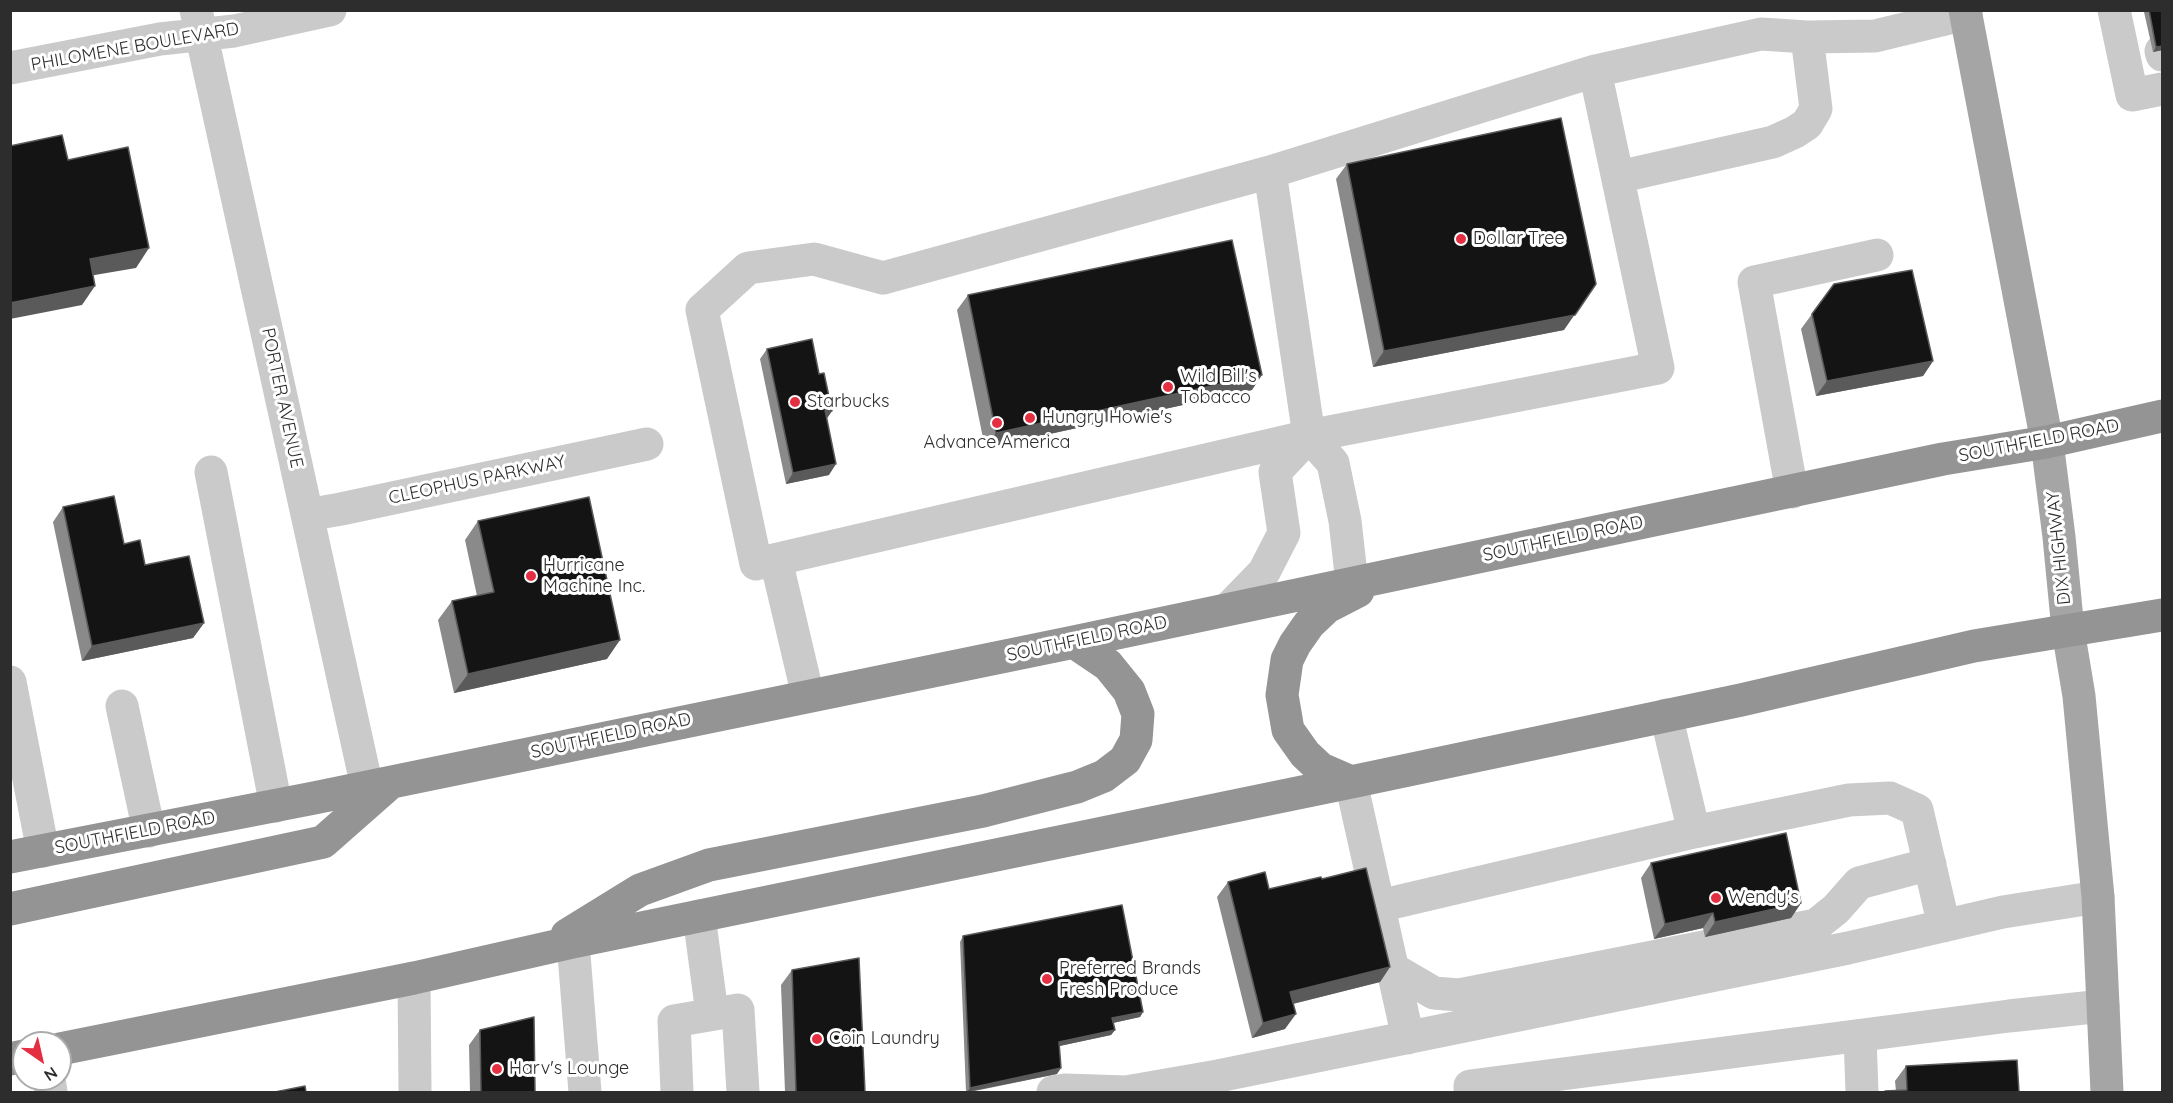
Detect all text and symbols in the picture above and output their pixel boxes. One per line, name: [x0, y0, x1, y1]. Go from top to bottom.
street label: PHILOMENE BOULEVARD: [29, 18, 241, 76]
place label: Dollar Tree: [1473, 228, 1565, 250]
marker: Dollar Tree: [1454, 232, 1468, 246]
street label: PORTER AVENUE: [257, 326, 307, 470]
place label: Wild Bill's Tobacco: [1180, 366, 1257, 409]
marker: Wild Bill's Tobacco: [1161, 380, 1175, 394]
place label: Starbucks: [807, 391, 890, 413]
marker: Starbucks: [788, 395, 802, 409]
place label: Hungry Howie's: [1042, 407, 1172, 429]
marker: Hungry Howie's: [1023, 411, 1037, 425]
street label: SOUTHFIELD ROAD: [1957, 415, 2121, 467]
marker: Advance America: [990, 416, 1004, 430]
place label: Advance America: [923, 432, 1071, 454]
street label: CLEOPHUS PARKWAY: [387, 451, 567, 509]
street label: DIX HIGHWAY: [2042, 490, 2076, 606]
street label: SOUTHFIELD ROAD: [1481, 511, 1645, 567]
place label: Hurricane Machine Inc.: [543, 555, 645, 598]
marker: Hurricane Machine Inc.: [524, 569, 538, 583]
street label: SOUTHFIELD ROAD: [1005, 611, 1169, 667]
street label: SOUTHFIELD ROAD: [529, 708, 693, 764]
street label: SOUTHFIELD ROAD: [53, 807, 217, 859]
place label: Wendy's: [1728, 887, 1799, 909]
marker: Wendy's: [1709, 891, 1723, 905]
place label: Preferred Brands Fresh Produce: [1059, 958, 1201, 1000]
marker: Preferred Brands Fresh Produce: [1040, 972, 1054, 986]
place label: Coin Laundry: [829, 1028, 940, 1050]
north arrow: [12, 1031, 72, 1091]
marker: Coin Laundry: [810, 1032, 824, 1046]
place label: Harv's Lounge: [509, 1058, 629, 1080]
marker: Harv's Lounge: [490, 1062, 504, 1076]
text: N: [40, 1063, 61, 1086]

